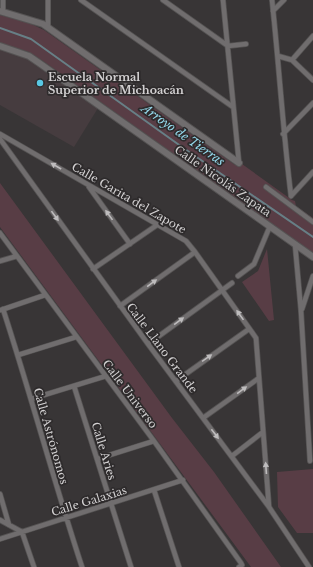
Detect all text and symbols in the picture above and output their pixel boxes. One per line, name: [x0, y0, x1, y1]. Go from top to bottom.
place label: Escuela Normal Superior de Michoacán: [48, 70, 184, 97]
marker: Escuela Normal Superior de Michoacán: [35, 78, 45, 88]
water label: Arroyo de Tierras: [137, 99, 228, 169]
street label: Calle Nicolás Zapata: [172, 142, 275, 220]
street label: Calle Garita del Zapote: [69, 160, 189, 236]
one-way arrow: [50, 163, 62, 170]
one-way arrow: [105, 209, 113, 220]
one-way arrow: [51, 211, 60, 222]
one-way arrow: [146, 279, 157, 288]
street label: Calle Llano Grande: [124, 300, 200, 396]
one-way arrow: [236, 310, 244, 320]
one-way arrow: [174, 317, 185, 325]
one-way arrow: [202, 354, 213, 362]
street label: Calle Universo: [100, 357, 160, 431]
street label: Calle Astrónomos: [31, 386, 71, 486]
one-way arrow: [237, 386, 248, 394]
street label: Calle Aries: [89, 420, 119, 482]
one-way arrow: [211, 429, 219, 440]
one-way arrow: [263, 462, 270, 474]
street label: Calle Galaxias: [49, 483, 129, 519]

